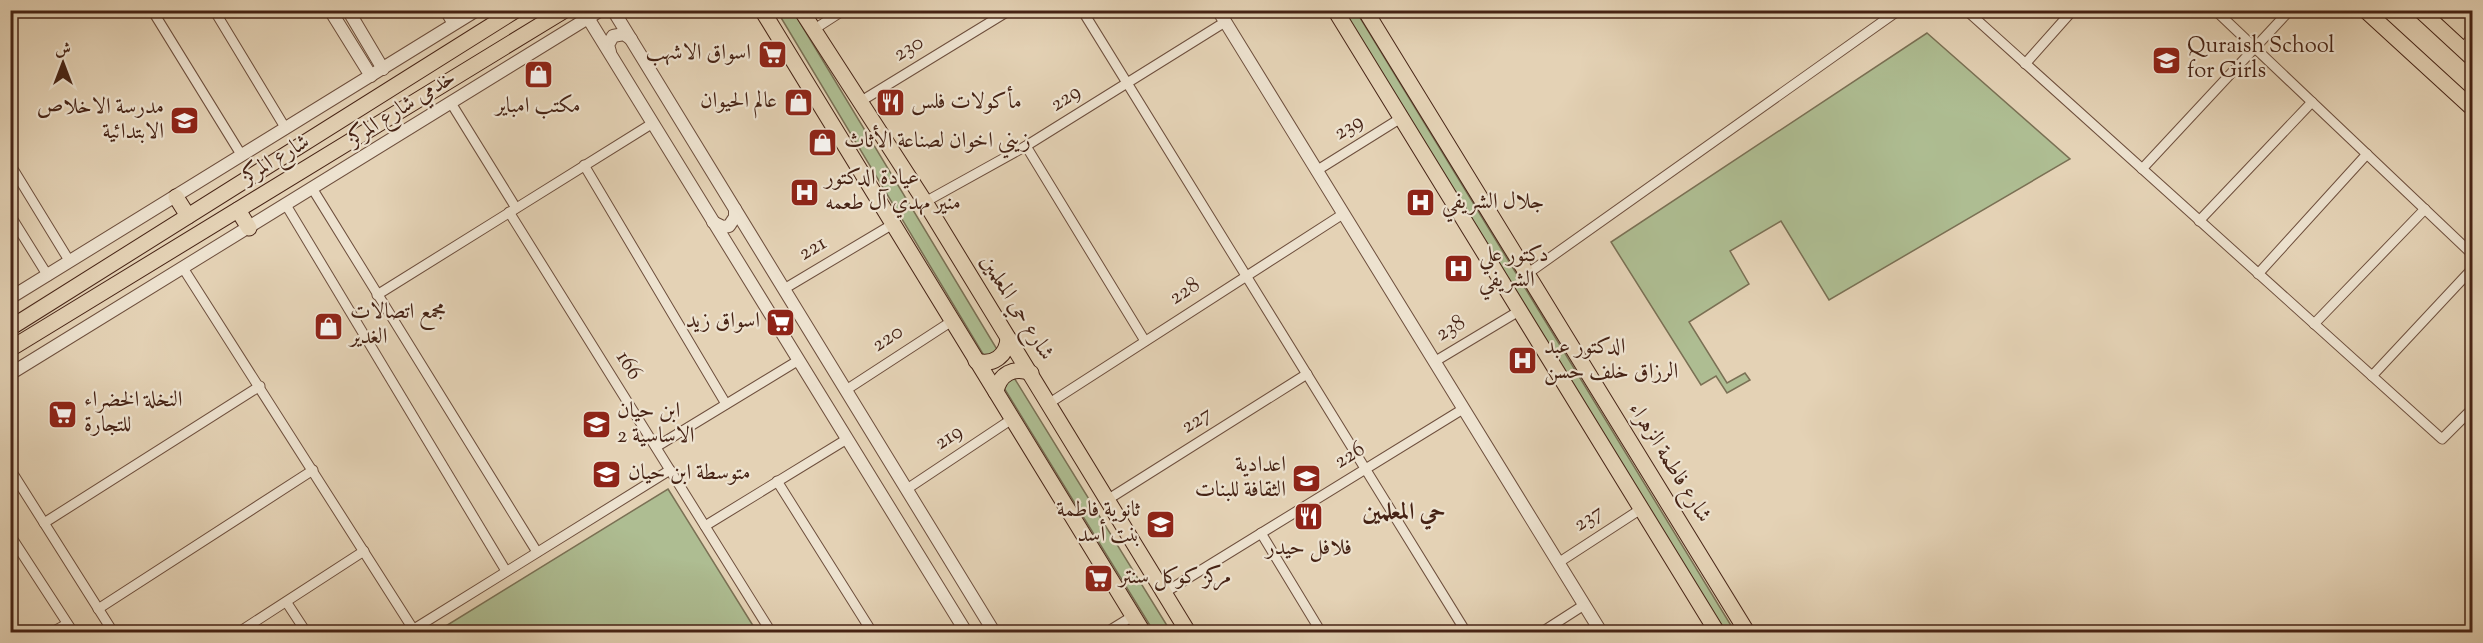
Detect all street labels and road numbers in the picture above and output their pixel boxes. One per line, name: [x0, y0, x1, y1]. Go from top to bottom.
street label: 230: [888, 27, 930, 71]
street label: خدمي شارع المركز: [340, 63, 462, 156]
street label: 229: [1044, 77, 1088, 121]
street label: 239: [1328, 107, 1370, 149]
street label: شارع المركز: [234, 127, 316, 194]
street label: 221: [793, 228, 834, 270]
street label: شارع حي المعلمين: [971, 249, 1061, 367]
street label: 228: [1163, 270, 1207, 314]
street label: 238: [1430, 308, 1472, 350]
street label: 220: [866, 317, 910, 361]
street label: 166: [607, 345, 649, 387]
street label: شارع فاطمة الزهراء: [1619, 397, 1719, 529]
street label: 227: [1175, 399, 1219, 443]
street label: 219: [928, 417, 970, 459]
street label: 226: [1328, 434, 1372, 478]
street label: 237: [1568, 497, 1610, 541]

